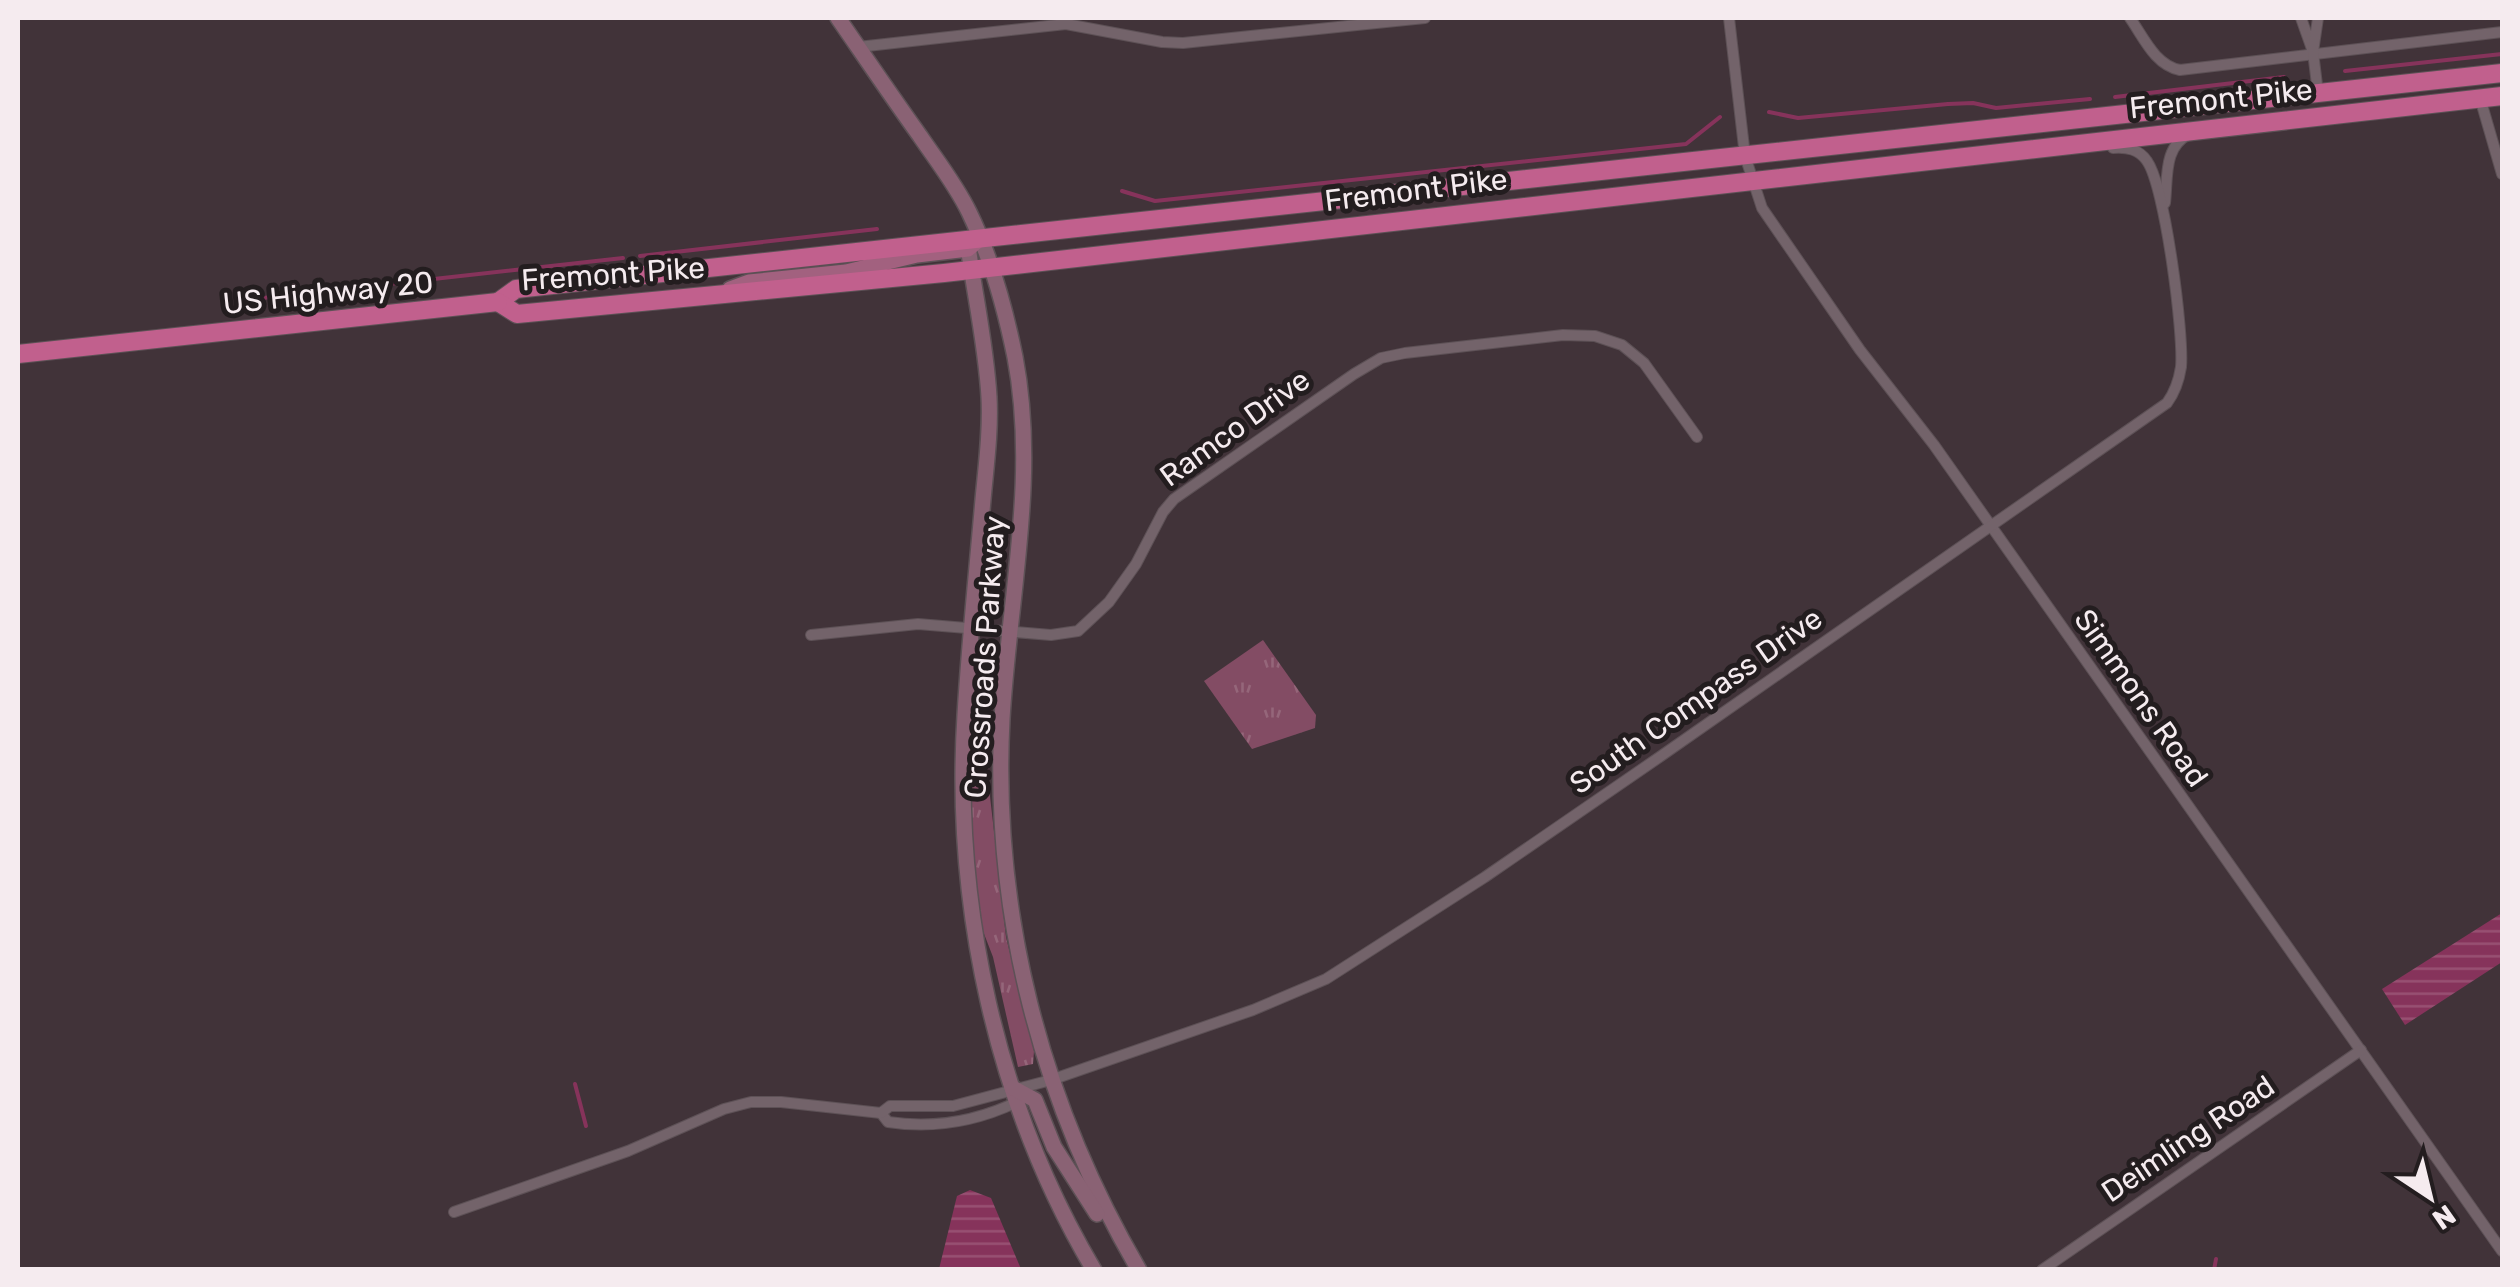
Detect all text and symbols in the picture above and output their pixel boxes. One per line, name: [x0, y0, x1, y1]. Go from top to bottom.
street label: Fremont Pike: [2128, 71, 2314, 127]
street label: Fremont Pike: [1322, 161, 1510, 219]
street label: Fremont Pike: [520, 250, 706, 298]
street label: US Highway 20: [221, 264, 435, 322]
street label: Ramco Drive: [1153, 362, 1317, 494]
street label: Crossroads Parkway: [957, 515, 1013, 799]
street label: South Compass Drive: [1563, 600, 1829, 802]
street label: Simmons Road: [2066, 602, 2216, 794]
street label: Deimling Road: [2095, 1068, 2281, 1210]
north arrow: [2380, 1147, 2480, 1247]
text: N: [2426, 1198, 2462, 1236]

